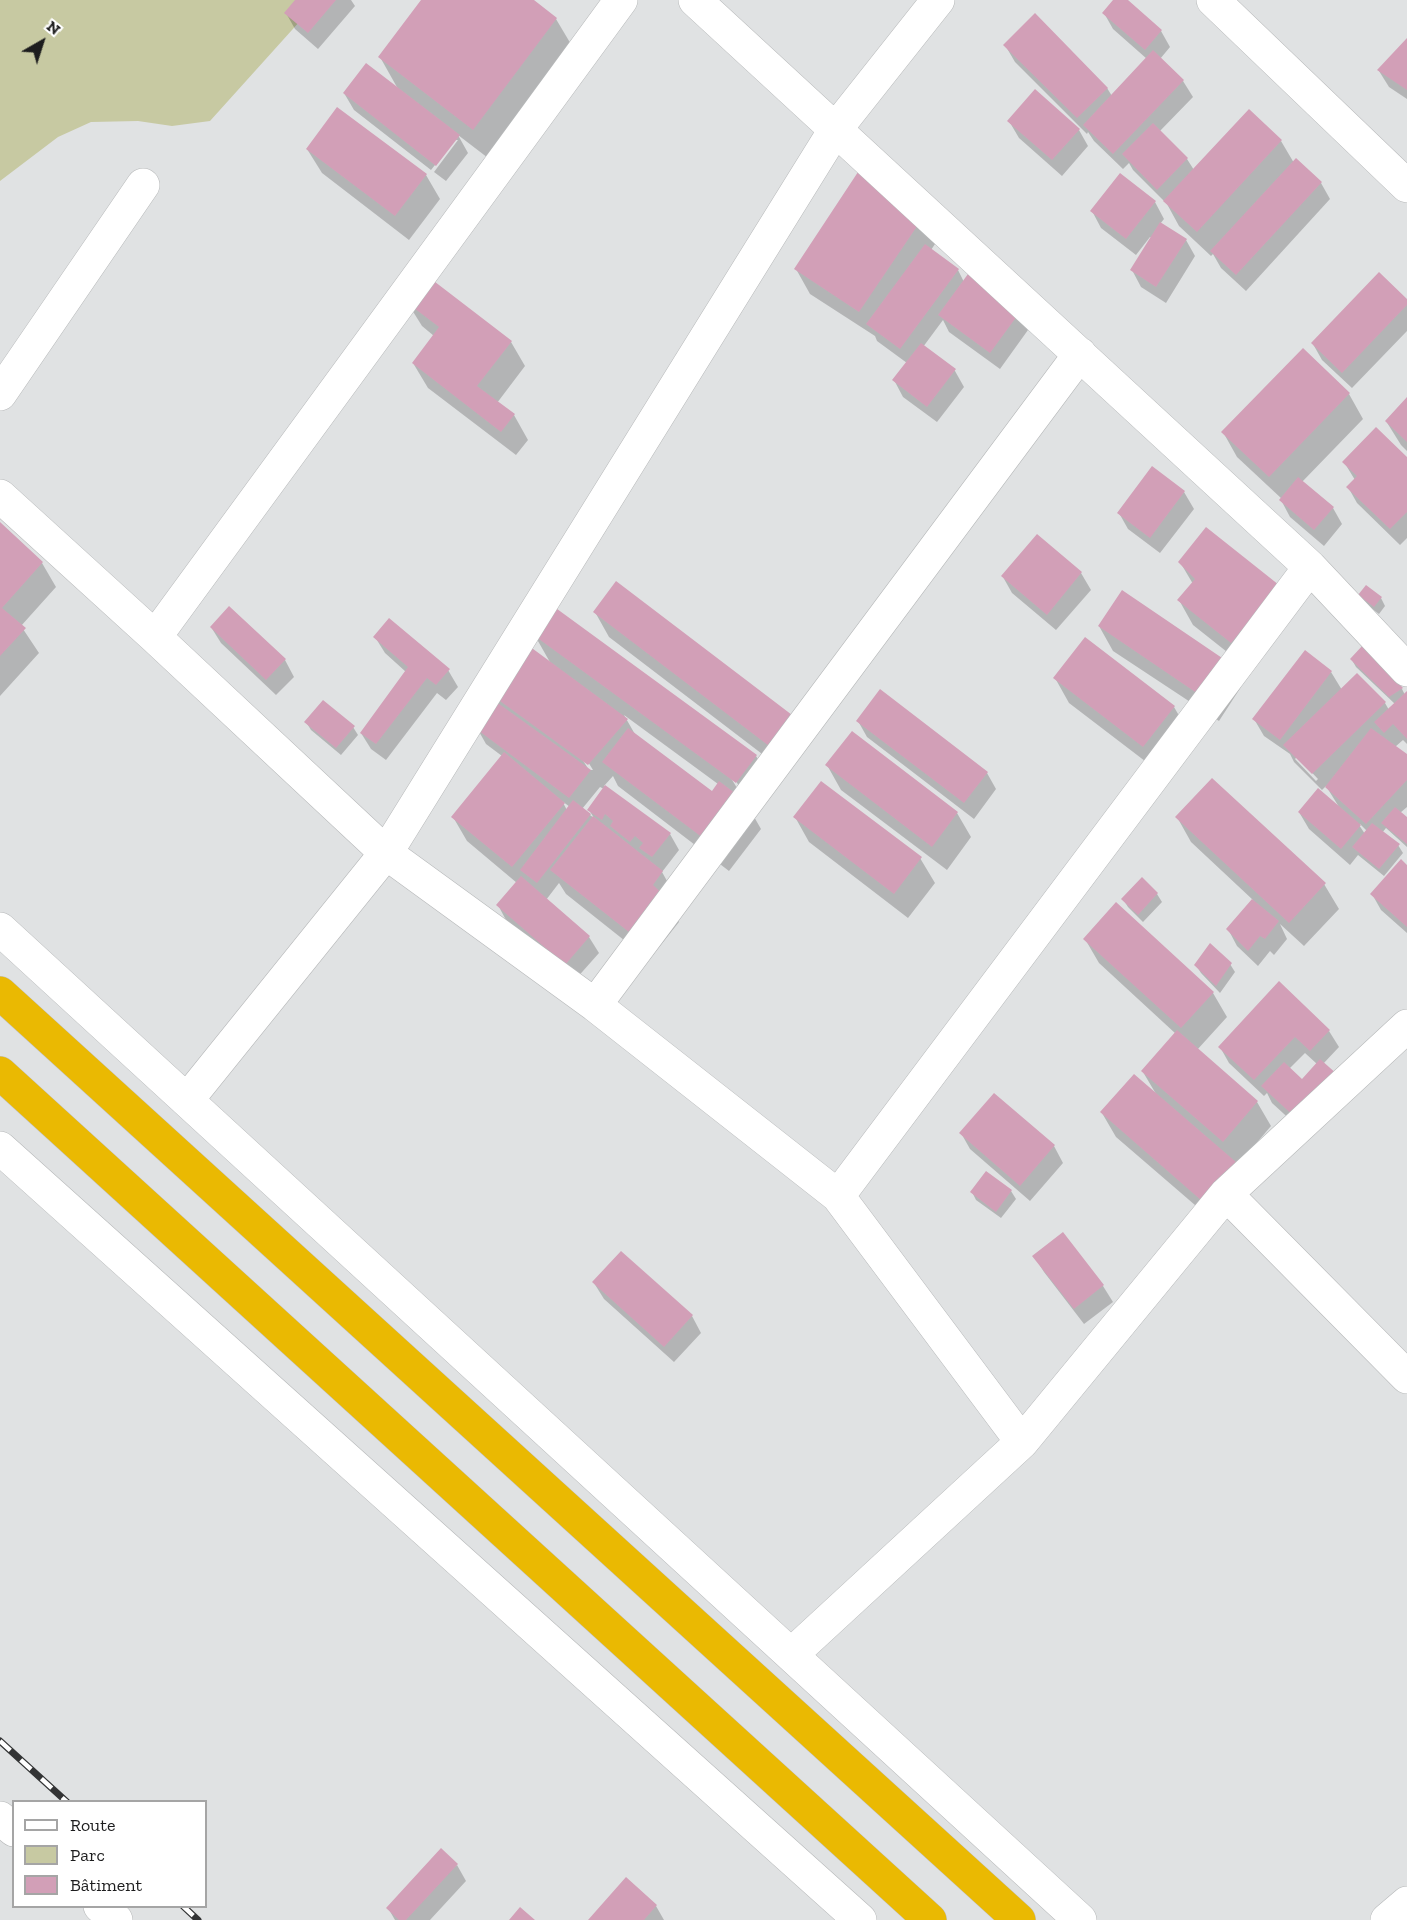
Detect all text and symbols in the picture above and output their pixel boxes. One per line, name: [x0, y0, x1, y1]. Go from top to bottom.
north arrow: [12, 12, 72, 72]
text: N: [43, 16, 64, 39]
legend: [12, 1800, 207, 1908]
text: Route: [70, 1814, 115, 1836]
text: Parc: [70, 1844, 105, 1866]
text: Bâtiment: [70, 1874, 142, 1896]

